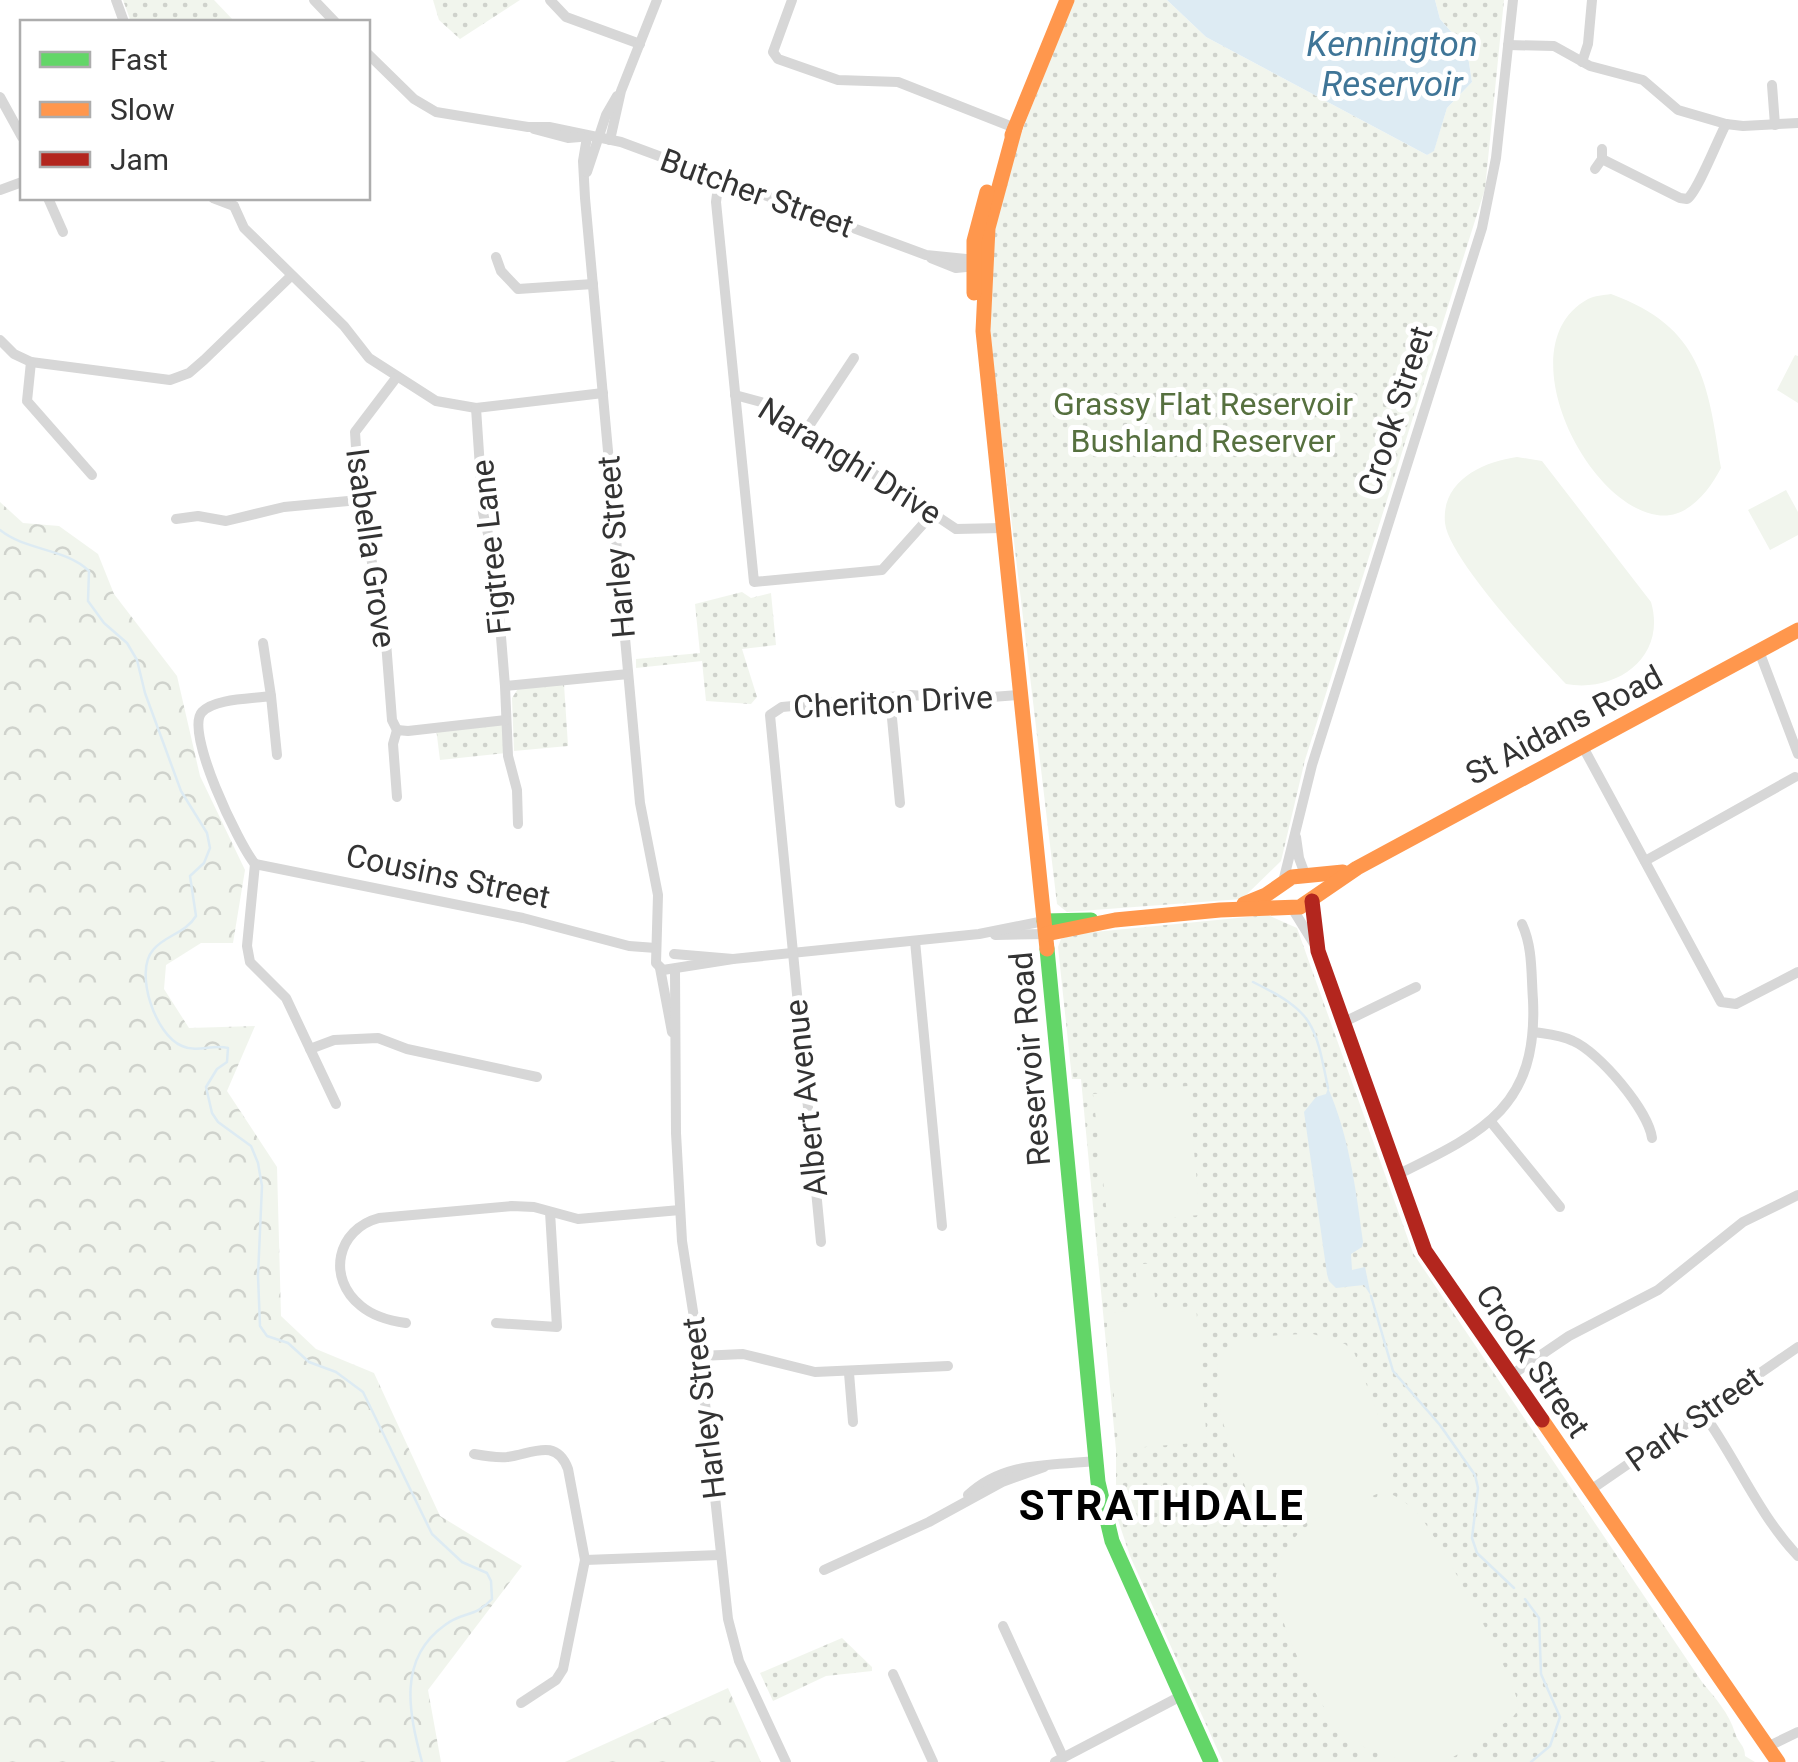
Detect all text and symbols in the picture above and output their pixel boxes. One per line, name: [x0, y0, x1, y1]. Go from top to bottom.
legend: [20, 20, 370, 200]
water label: Kennington Reservoir: [1306, 24, 1478, 105]
text: Fast: [110, 42, 168, 77]
text: Slow: [110, 92, 175, 127]
street label: Butcher Street: [655, 141, 859, 245]
text: Jam: [110, 142, 169, 177]
street label: Crook Street: [1350, 321, 1440, 501]
park label: Grassy Flat Reservoir Bushland Reserver: [1053, 385, 1353, 460]
street label: Naranghi Drive: [751, 390, 949, 532]
street label: Isabella Grove: [338, 446, 404, 650]
street label: Harley Street: [589, 454, 643, 640]
street label: Figtree Lane: [463, 458, 519, 636]
street label: St Aidans Road: [1459, 657, 1669, 793]
street label: Cheriton Drive: [792, 678, 994, 726]
street label: Cousins Street: [343, 836, 553, 916]
street label: Reservoir Road: [1002, 950, 1058, 1168]
street label: Albert Avenue: [777, 997, 835, 1199]
street label: Crook Street: [1468, 1277, 1598, 1445]
street label: Harley Street: [674, 1315, 734, 1501]
street label: Park Street: [1619, 1358, 1769, 1480]
district label: STRATHDALE: [1019, 1481, 1305, 1530]

